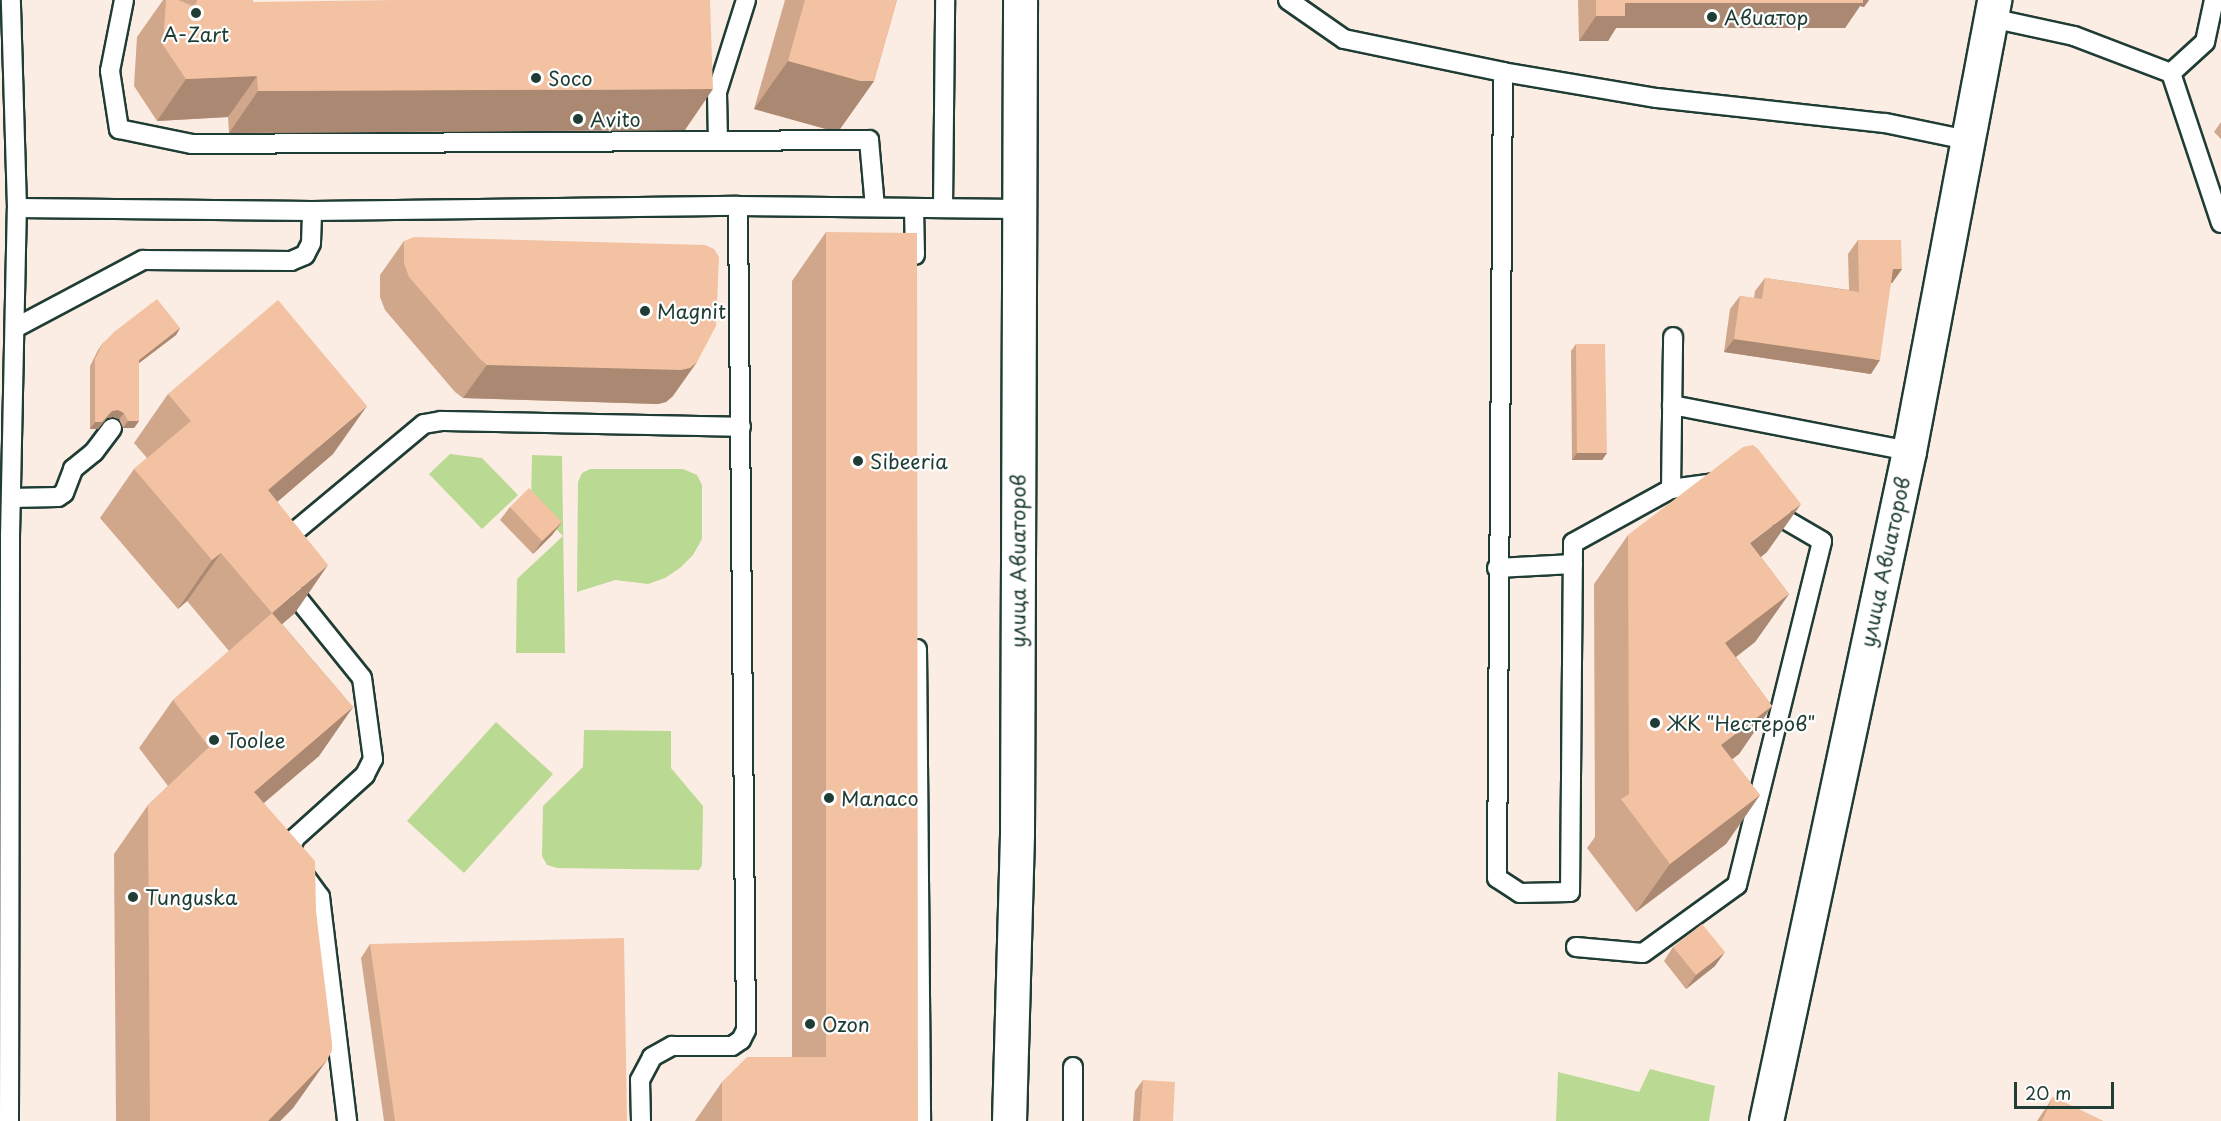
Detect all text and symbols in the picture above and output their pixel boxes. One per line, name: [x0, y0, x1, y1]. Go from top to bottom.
place label: Авиатор: [1724, 5, 1808, 29]
marker: A-Zart: [189, 6, 203, 20]
marker: Авиатор: [1705, 10, 1719, 24]
place label: A-Zart: [163, 22, 229, 46]
place label: Soco: [548, 66, 593, 90]
marker: Soco: [529, 71, 543, 85]
place label: Avito: [590, 107, 641, 131]
marker: Avito: [571, 112, 585, 126]
place label: Magnit: [657, 299, 726, 323]
marker: Magnit: [638, 304, 652, 318]
place label: Sibeeria: [870, 449, 948, 473]
marker: Sibeeria: [851, 454, 865, 468]
street label: улица Авиаторов: [1006, 474, 1030, 648]
street label: улица Авиаторов: [1855, 474, 1915, 650]
place label: ЖК "Нестеров": [1667, 711, 1817, 735]
marker: ЖК "Нестеров": [1648, 716, 1662, 730]
place label: Toolee: [226, 728, 286, 752]
marker: Toolee: [207, 733, 221, 747]
place label: Manaco: [841, 786, 919, 810]
marker: Manaco: [822, 791, 836, 805]
place label: Tunguska: [145, 885, 237, 909]
marker: Tunguska: [126, 890, 140, 904]
place label: Ozon: [822, 1012, 870, 1036]
marker: Ozon: [803, 1017, 817, 1031]
scale bar: [2017, 1070, 2118, 1108]
text: 20 m: [2025, 1079, 2071, 1106]

